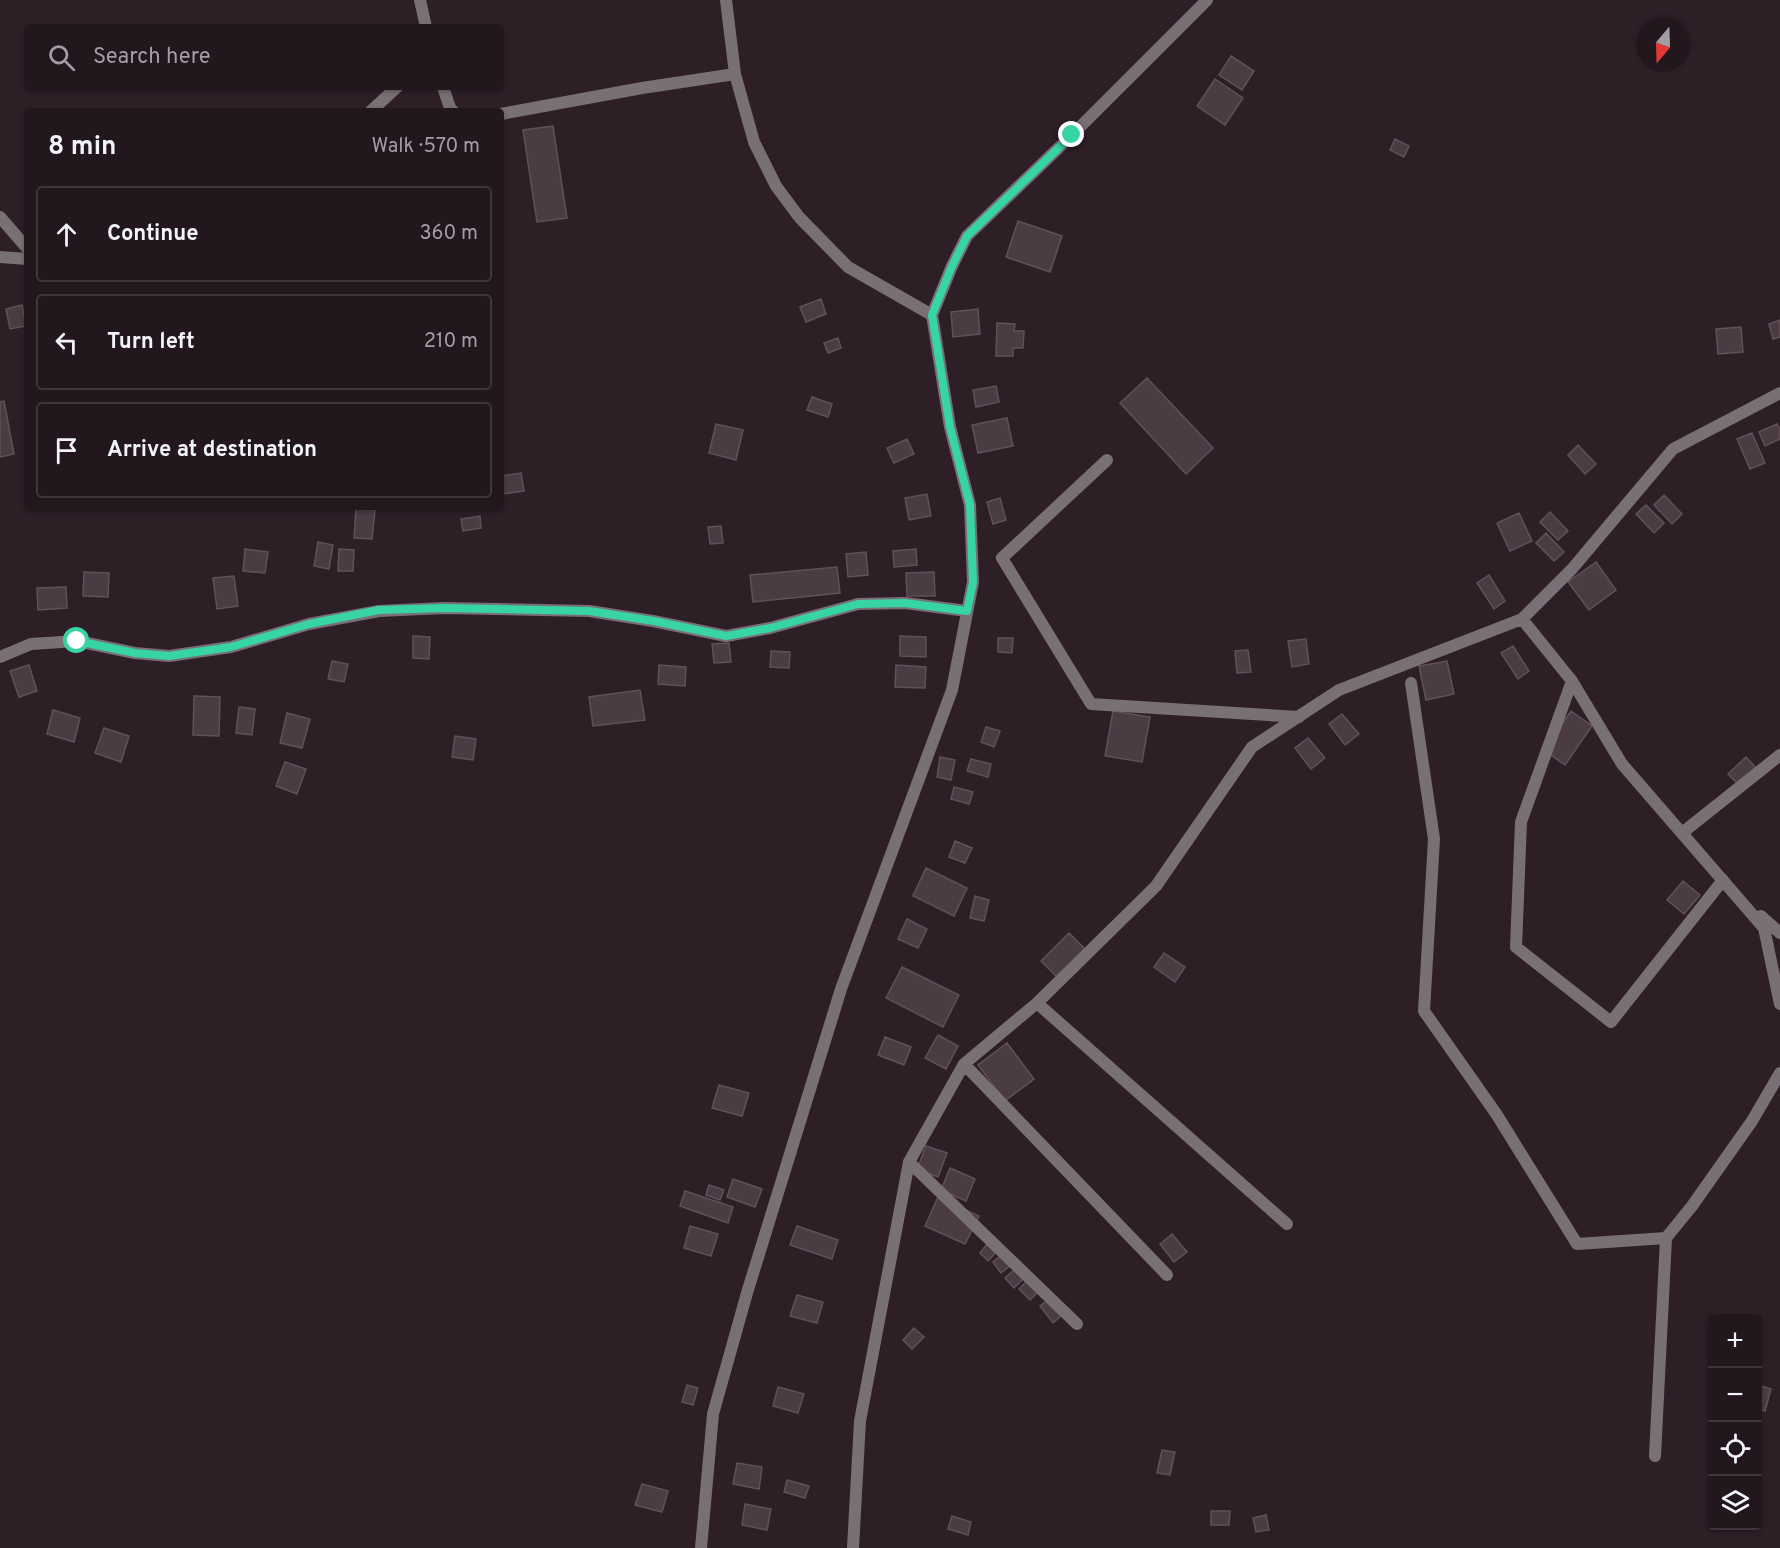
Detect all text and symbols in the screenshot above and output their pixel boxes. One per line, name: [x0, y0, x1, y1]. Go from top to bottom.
north arrow: [1636, 18, 1690, 72]
search box: [24, 24, 504, 90]
icon: search: [45, 41, 78, 74]
text: Search here: [93, 44, 211, 71]
route end: [1058, 121, 1084, 147]
text: 8 min: [48, 131, 116, 164]
text: Walk · 570 m: [371, 134, 480, 160]
icon: ahead: [50, 218, 83, 251]
text: Continue: [107, 221, 198, 248]
text: 360 m: [420, 221, 478, 247]
icon: left: [50, 326, 83, 359]
text: Turn left: [107, 329, 195, 356]
text: 210 m: [424, 329, 478, 355]
icon: arrive: [50, 434, 83, 467]
text: Arrive at destination: [107, 437, 317, 464]
route start: [63, 627, 89, 653]
map controls: [1708, 1314, 1762, 1530]
button: +: [1708, 1314, 1762, 1368]
button: −: [1708, 1368, 1762, 1422]
button: locate: [1708, 1422, 1762, 1476]
button: layers: [1708, 1476, 1762, 1530]

